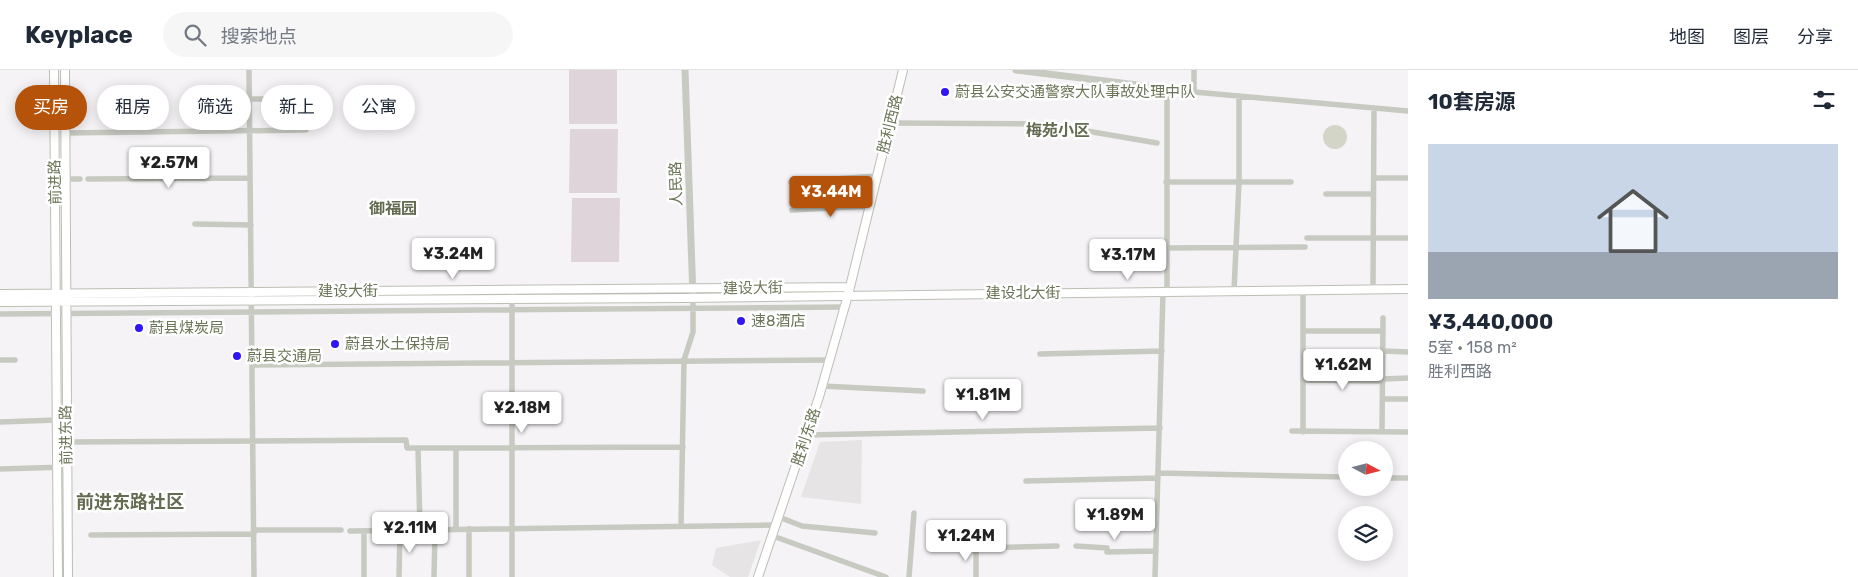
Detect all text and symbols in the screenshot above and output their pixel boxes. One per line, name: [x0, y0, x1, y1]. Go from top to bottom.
search box: [163, 12, 513, 57]
text: Keyplace: [25, 21, 133, 49]
icon: search: [181, 21, 209, 49]
text: 搜索地点: [221, 25, 297, 48]
text: 地图: [1669, 26, 1705, 48]
text: 图层: [1733, 26, 1769, 48]
text: 分享: [1797, 26, 1833, 48]
place label: 蔚县公安交通警察大队事故处理中队: [955, 83, 1195, 101]
chip: 买房: [15, 85, 87, 130]
chip: 租房: [97, 85, 169, 130]
chip: 筛选: [179, 85, 251, 130]
chip: 新上: [261, 85, 333, 130]
chip: 公寓: [343, 85, 415, 130]
marker: 蔚县公安交通警察大队事故处理中队: [939, 86, 951, 98]
icon: filters: [1810, 86, 1838, 114]
text: 10套房源: [1428, 89, 1516, 114]
street label: 胜利西路: [874, 93, 906, 155]
district label: 梅苑小区: [1026, 121, 1090, 140]
pin: ¥2.57M: [128, 146, 210, 189]
text: ¥2.57M: [140, 153, 198, 172]
street label: 前进路: [46, 159, 64, 205]
street label: 人民路: [666, 161, 686, 207]
pin: ¥3.44M: [790, 176, 872, 218]
icon: home: [1588, 176, 1678, 266]
text: ¥3.44M: [800, 182, 862, 201]
district label: 御福园: [369, 199, 417, 218]
pin: ¥3.24M: [412, 238, 494, 280]
pin: ¥3.17M: [1087, 238, 1169, 281]
text: ¥3.24M: [423, 244, 483, 263]
text: ¥3.17M: [1100, 245, 1156, 264]
street label: 建设大街: [723, 278, 783, 298]
street label: 建设大街: [318, 282, 378, 300]
street label: 建设北大街: [985, 284, 1061, 302]
text: ¥3,440,000: [1428, 309, 1553, 334]
place label: 速8酒店: [751, 312, 806, 330]
marker: 速8酒店: [735, 315, 747, 327]
place label: 蔚县煤炭局: [149, 319, 224, 337]
marker: 蔚县煤炭局: [133, 322, 145, 334]
place label: 蔚县水土保持局: [345, 335, 450, 353]
marker: 蔚县水土保持局: [329, 338, 341, 350]
text: 5室 · 158 m²: [1428, 338, 1517, 357]
place label: 蔚县交通局: [247, 347, 322, 365]
pin: ¥1.62M: [1302, 348, 1384, 391]
marker: 蔚县交通局: [231, 350, 243, 362]
text: ¥1.62M: [1314, 355, 1372, 374]
text: 胜利西路: [1428, 362, 1492, 381]
pin: ¥1.81M: [942, 378, 1024, 421]
text: ¥1.81M: [955, 385, 1011, 404]
pin: ¥2.18M: [481, 392, 563, 434]
text: ¥2.18M: [494, 398, 550, 417]
street label: 前进东路: [56, 405, 76, 465]
street label: 胜利东路: [788, 406, 824, 468]
north arrow: [1338, 441, 1392, 496]
map controls: [1338, 441, 1393, 561]
district label: 前进东路社区: [76, 491, 184, 513]
pin: ¥1.89M: [1074, 498, 1156, 541]
text: ¥1.89M: [1086, 505, 1144, 524]
button: layers: [1338, 506, 1393, 561]
pin: ¥2.11M: [369, 512, 451, 554]
text: ¥2.11M: [383, 518, 437, 537]
pin: ¥1.24M: [925, 520, 1007, 562]
text: ¥1.24M: [937, 526, 995, 545]

